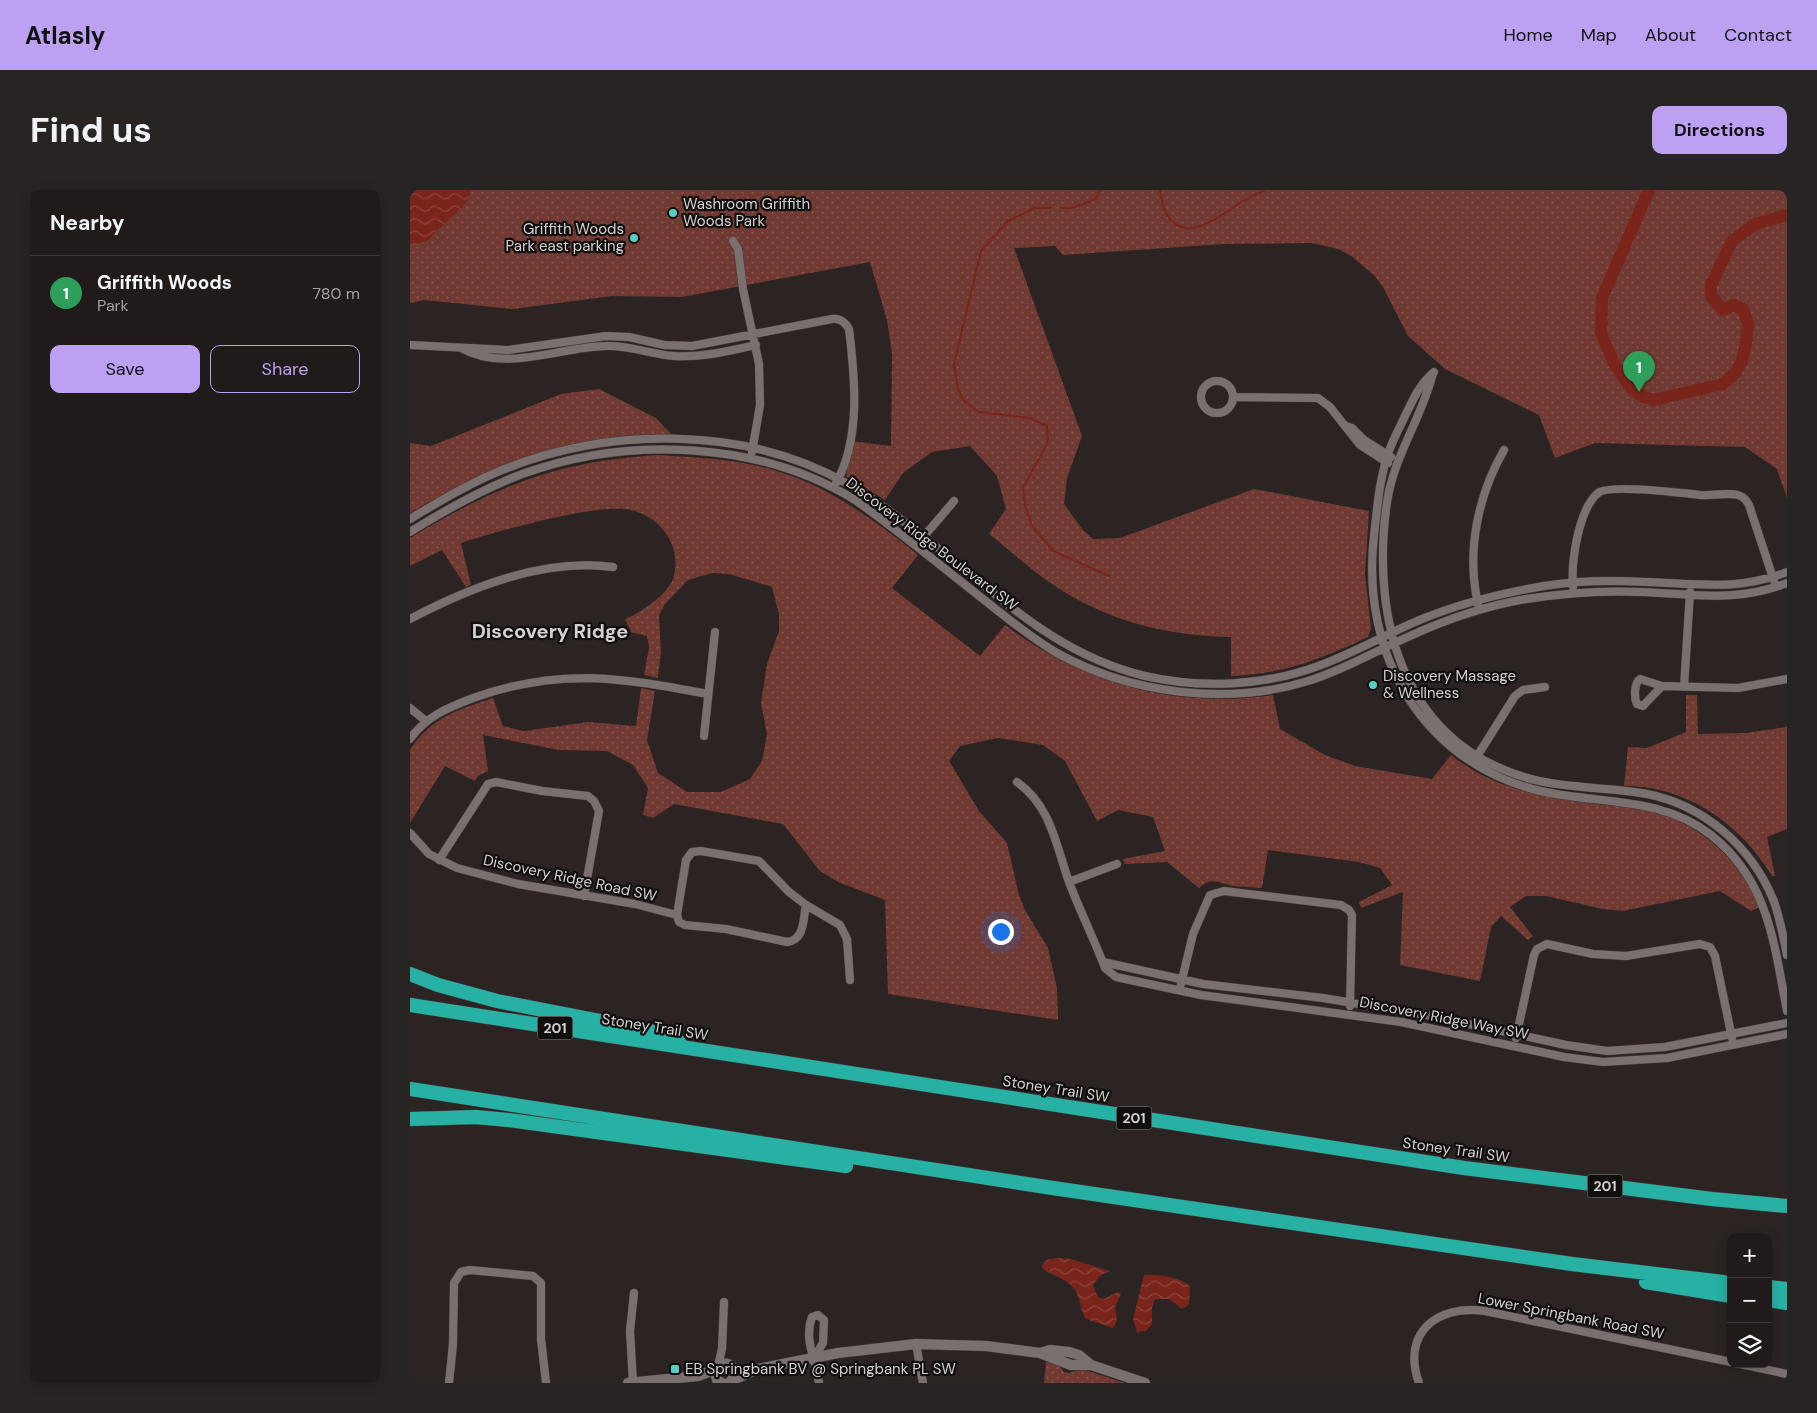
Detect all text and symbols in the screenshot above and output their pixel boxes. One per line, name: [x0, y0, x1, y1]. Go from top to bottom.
text: Atlasly: [25, 20, 105, 51]
text: Home: [1503, 23, 1553, 47]
text: Map: [1581, 23, 1617, 47]
text: About: [1645, 23, 1696, 47]
text: Contact: [1724, 23, 1792, 47]
button: Directions: [1652, 106, 1787, 154]
text: Find us: [30, 107, 152, 153]
place label: Washroom Griffith Woods Park: [683, 194, 810, 231]
marker: Washroom Griffith Woods Park: [667, 207, 679, 219]
text: Nearby: [50, 209, 124, 237]
place label: Griffith Woods Park east parking: [505, 219, 624, 256]
marker: Griffith Woods Park east parking: [628, 232, 640, 244]
text: Griffith Woods: [97, 270, 232, 295]
text: 1: [63, 283, 69, 304]
text: 780 m: [313, 283, 360, 304]
text: Park: [97, 295, 129, 316]
button: Save: [50, 345, 200, 393]
button: Share: [210, 345, 360, 393]
pin: 1: [1623, 351, 1655, 392]
street label: Discovery Ridge Boulevard SW: [842, 473, 1022, 616]
district label: Discovery Ridge: [472, 618, 628, 644]
place label: Discovery Massage & Wellness: [1383, 666, 1516, 703]
marker: Discovery Massage & Wellness: [1367, 679, 1379, 691]
street label: Discovery Ridge Road SW: [481, 850, 659, 906]
your location: [988, 919, 1014, 945]
street label: Discovery Ridge Way SW: [1358, 992, 1531, 1044]
street label: Stoney Trail SW: [600, 1009, 710, 1045]
road number: 201: [538, 1016, 572, 1040]
street label: Stoney Trail SW: [1001, 1071, 1111, 1107]
road number: 201: [1116, 1106, 1152, 1130]
street label: Stoney Trail SW: [1401, 1133, 1511, 1167]
road number: 201: [1588, 1174, 1622, 1198]
map controls: [1727, 1233, 1772, 1368]
button: +: [1727, 1233, 1772, 1278]
button: −: [1727, 1278, 1772, 1323]
street label: Lower Springbank Road SW: [1476, 1288, 1666, 1344]
button: layers: [1727, 1323, 1772, 1368]
place label: EB Springbank BV @ Springbank PL SW: [685, 1359, 956, 1379]
marker: EB Springbank BV @ Springbank PL SW: [669, 1363, 681, 1375]

